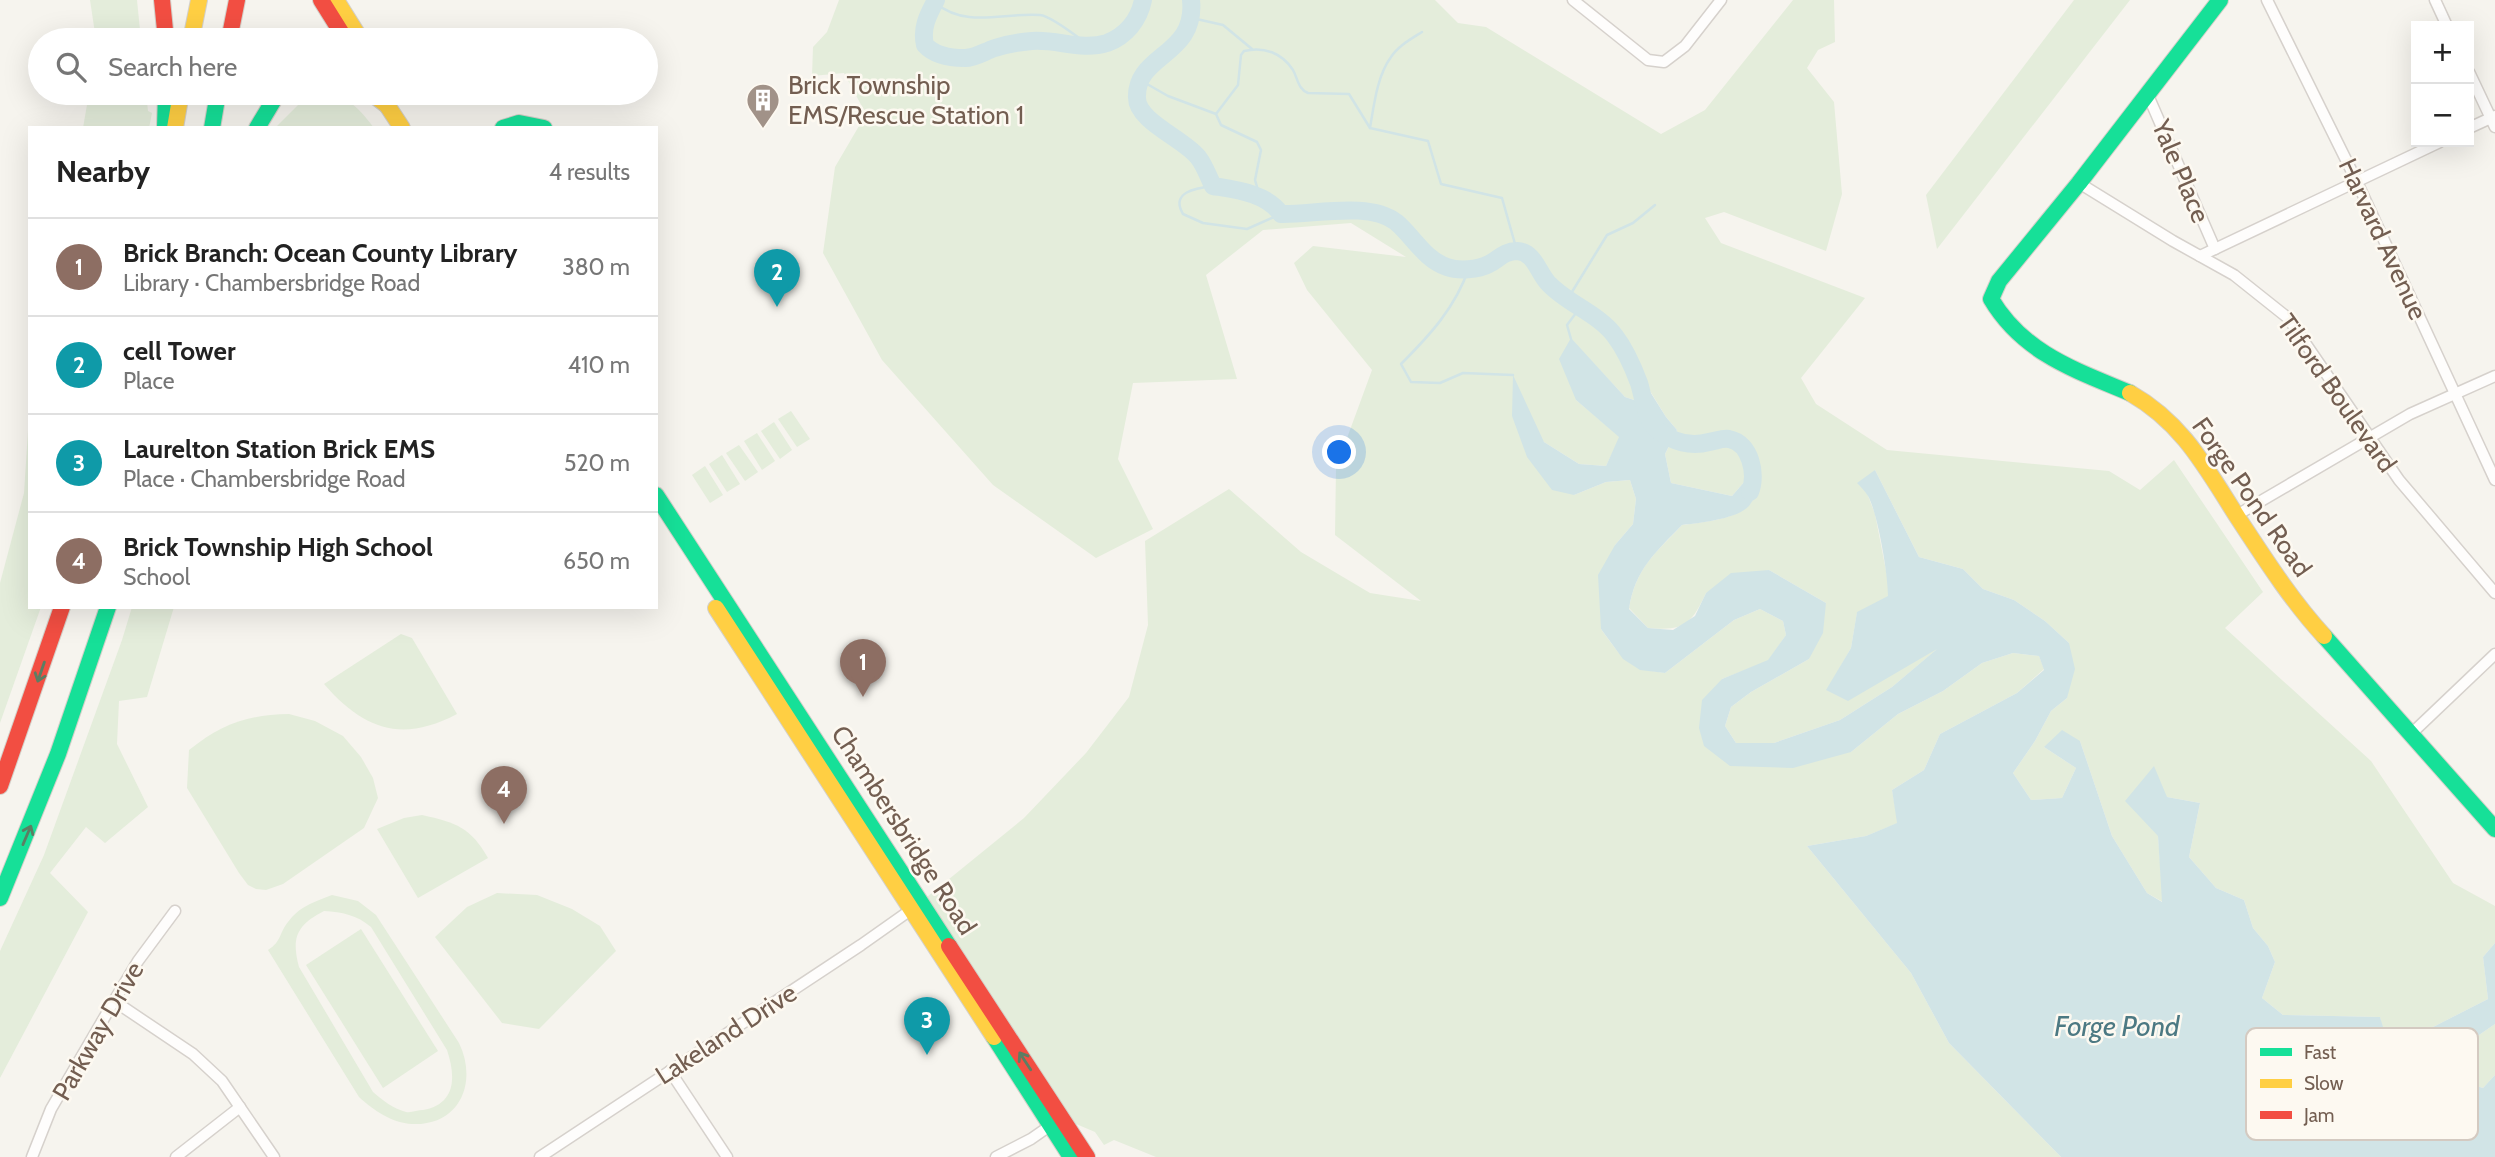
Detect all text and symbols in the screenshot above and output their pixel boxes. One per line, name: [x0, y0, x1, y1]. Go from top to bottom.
map controls: [2411, 21, 2474, 147]
button: +: [2411, 21, 2474, 84]
search box: [28, 28, 658, 105]
icon: search: [52, 48, 90, 86]
text: Search here: [108, 51, 237, 83]
place label: Brick Township EMS/Rescue Station 1: [788, 69, 1024, 131]
building icon: Brick Township EMS/Rescue Station 1: [744, 81, 782, 130]
button: −: [2411, 84, 2474, 147]
street label: Yale Place: [2145, 114, 2217, 227]
text: Nearby: [56, 153, 150, 190]
street label: Harvard Avenue: [2332, 153, 2434, 325]
text: 4 results: [549, 158, 630, 186]
text: Brick Branch: Ocean County Library: [123, 237, 517, 269]
pin: 2: [754, 249, 800, 307]
text: 1: [75, 253, 83, 281]
text: 380 m: [562, 253, 630, 281]
text: Library · Chambersbridge Road: [123, 269, 420, 297]
street label: Tilford Boulevard: [2271, 308, 2403, 478]
text: cell Tower: [123, 335, 236, 367]
text: 2: [73, 351, 85, 379]
text: 410 m: [568, 351, 630, 379]
text: Place: [123, 367, 175, 395]
street label: Forge Pond Road: [2185, 411, 2319, 583]
text: Laurelton Station Brick EMS: [123, 433, 435, 465]
your location: [1322, 435, 1356, 469]
text: 3: [73, 449, 85, 477]
text: 520 m: [564, 449, 630, 477]
text: Place · Chambersbridge Road: [123, 465, 406, 493]
text: Brick Township High School: [123, 531, 433, 563]
text: 4: [72, 547, 86, 575]
text: 650 m: [563, 547, 630, 575]
text: School: [123, 563, 190, 591]
pin: 1: [840, 639, 886, 697]
one-way arrow: [34, 661, 46, 683]
street label: Chambersbridge Road: [824, 719, 984, 941]
pin: 4: [481, 766, 527, 824]
one-way arrow: [22, 825, 35, 847]
street label: Parkway Drive: [45, 956, 151, 1106]
street label: Lakeland Drive: [649, 977, 803, 1091]
pin: 3: [904, 997, 950, 1055]
water label: Forge Pond: [2054, 1009, 2181, 1043]
legend: [2246, 1028, 2478, 1140]
text: Fast: [2304, 1041, 2337, 1064]
one-way arrow: [1018, 1052, 1033, 1071]
text: Slow: [2304, 1072, 2344, 1095]
text: Jam: [2303, 1104, 2334, 1127]

